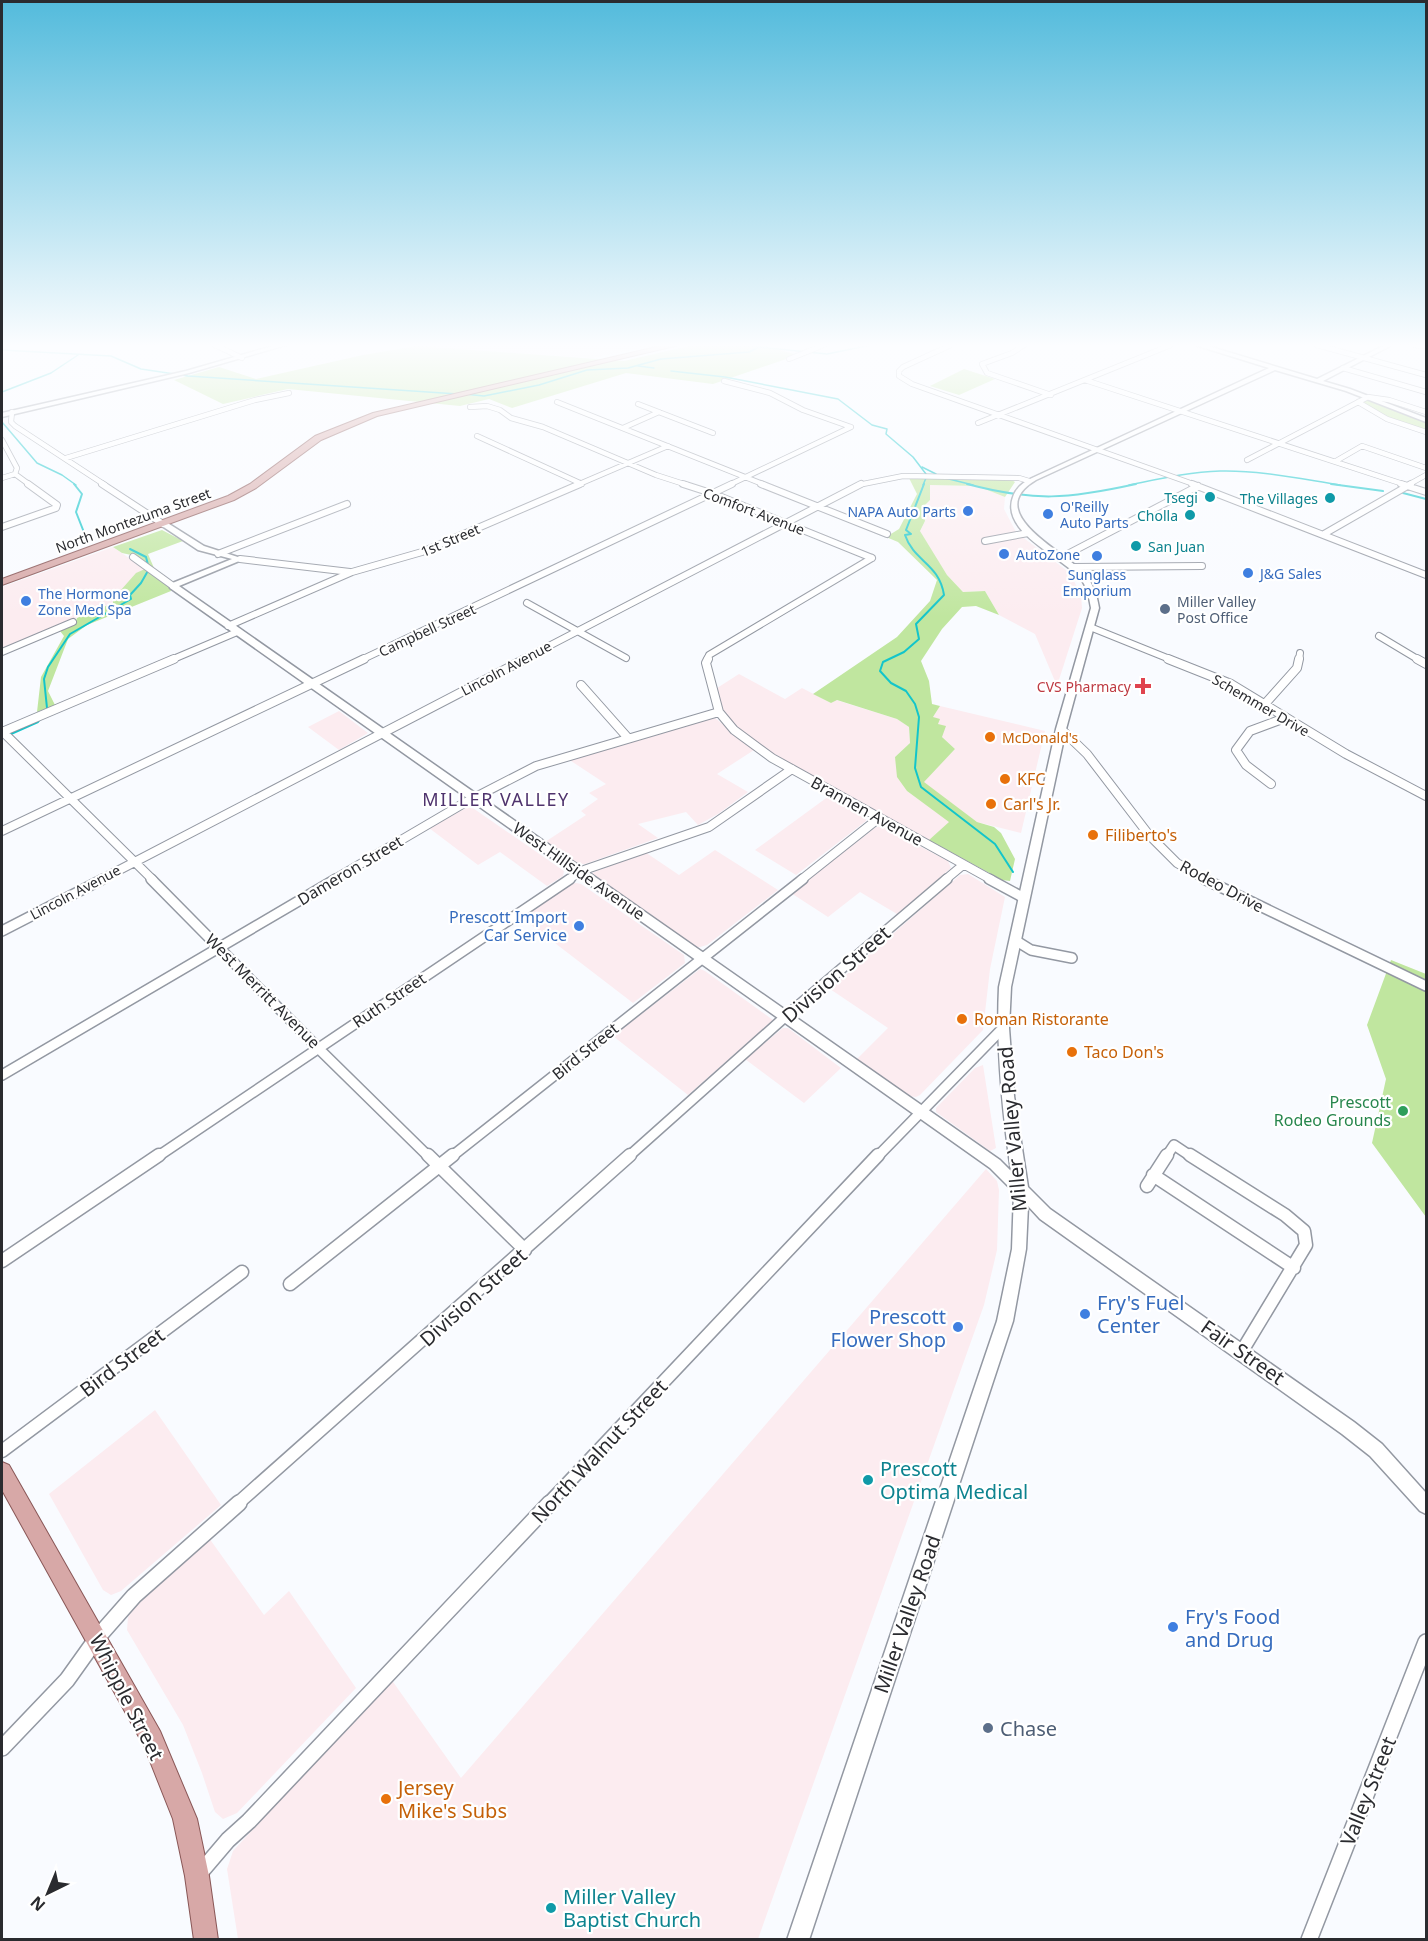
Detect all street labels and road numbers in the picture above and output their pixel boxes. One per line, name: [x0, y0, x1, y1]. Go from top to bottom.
street label: North Montezuma Street: [53, 483, 213, 557]
street label: Comfort Avenue: [700, 483, 808, 539]
street label: 1st Street: [418, 519, 482, 561]
street label: Campbell Street: [375, 599, 479, 661]
street label: Lincoln Avenue: [457, 636, 555, 700]
street label: Schemmer Drive: [1209, 670, 1313, 741]
street label: Brannen Avenue: [807, 771, 927, 851]
street label: West Hillside Avenue: [509, 817, 649, 925]
street label: Dameron Street: [293, 830, 407, 910]
street label: Rodeo Drive: [1176, 855, 1268, 917]
street label: Lincoln Avenue: [26, 860, 124, 924]
street label: Division Street: [776, 919, 896, 1029]
street label: West Merritt Avenue: [201, 929, 325, 1053]
street label: Ruth Street: [348, 967, 430, 1033]
street label: Bird Street: [547, 1017, 623, 1085]
street label: Miller Valley Road: [991, 1045, 1033, 1213]
street label: Division Street: [414, 1242, 532, 1352]
street label: Fair Street: [1196, 1313, 1290, 1391]
street label: Bird Street: [74, 1321, 170, 1403]
street label: North Walnut Street: [525, 1373, 673, 1529]
street label: Miller Valley Road: [867, 1531, 947, 1697]
street label: Whipple Street: [84, 1629, 170, 1765]
street label: Valley Street: [1334, 1733, 1402, 1849]

